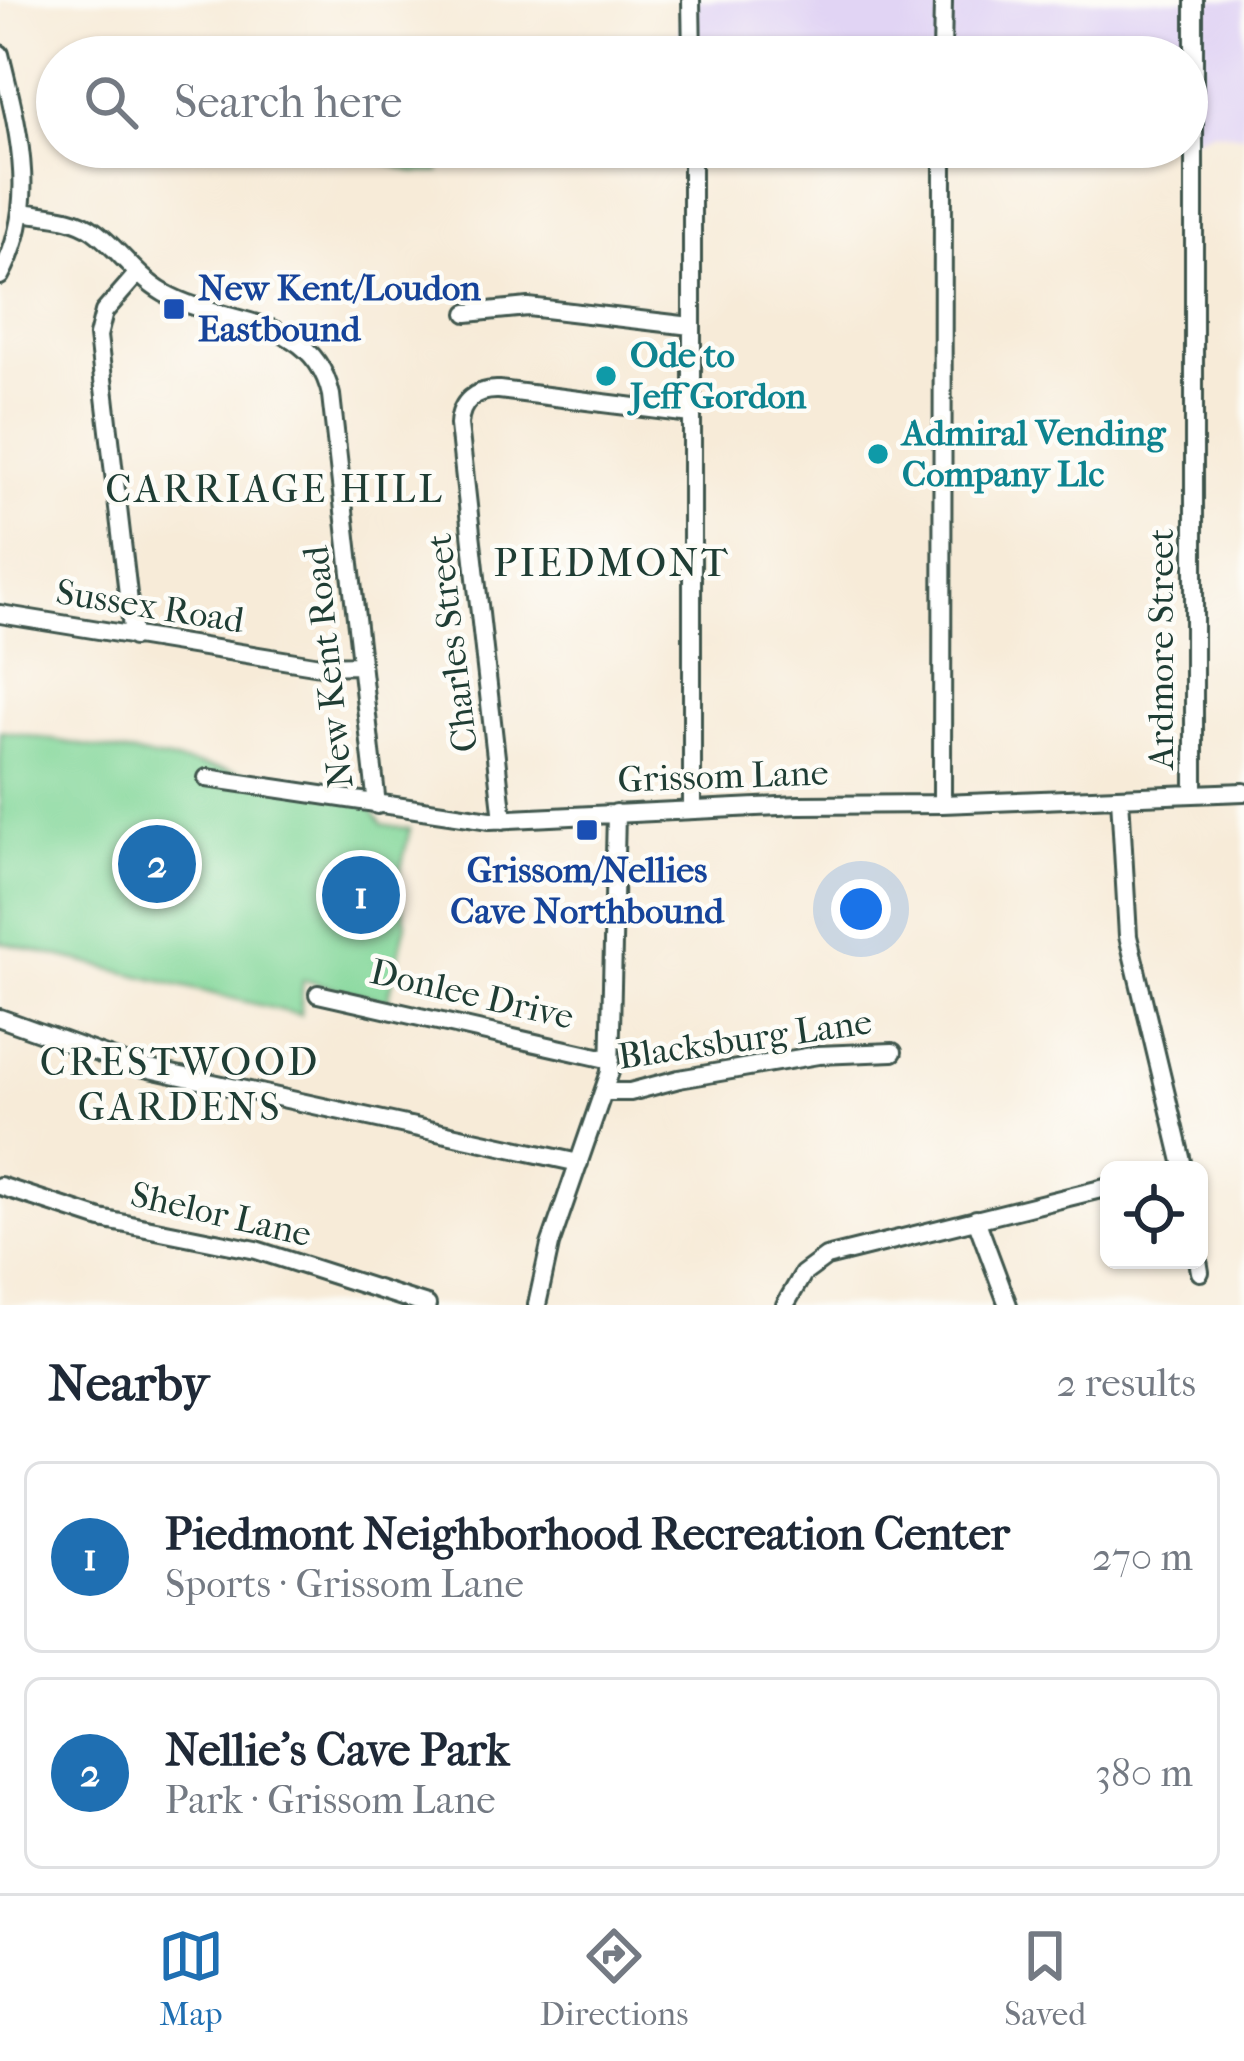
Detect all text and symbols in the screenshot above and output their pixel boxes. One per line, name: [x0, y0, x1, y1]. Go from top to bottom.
search box: [36, 36, 1208, 168]
icon: search: [78, 69, 144, 135]
text: Search here: [174, 76, 402, 129]
place label: New Kent/Loudon Eastbound: [198, 267, 482, 350]
marker: New Kent/Loudon Eastbound: [161, 296, 187, 322]
place label: Ode to Jeff Gordon: [627, 334, 807, 417]
marker: Ode to Jeff Gordon: [593, 363, 619, 389]
place label: Admiral Vending Company Llc: [900, 412, 1167, 495]
marker: Admiral Vending Company Llc: [865, 441, 891, 467]
district label: CARRIAGE HILL: [105, 466, 445, 512]
street label: Ardmore Street: [1140, 528, 1182, 772]
street label: Charles Street: [418, 531, 486, 755]
district label: PIEDMONT: [494, 540, 730, 586]
street label: New Kent Road: [294, 543, 362, 790]
street label: Sussex Road: [53, 570, 247, 642]
street label: Grissom Lane: [617, 751, 829, 801]
marker: Grissom/Nellies Cave Northbound: [574, 817, 600, 843]
pin: 2: [118, 819, 196, 909]
place label: Grissom/Nellies Cave Northbound: [450, 849, 725, 932]
pin: 1: [322, 850, 400, 940]
your location: [831, 879, 891, 939]
street label: Donlee Drive: [366, 950, 578, 1038]
street label: Blacksburg Lane: [616, 1000, 874, 1078]
district label: CRESTWOOD GARDENS: [40, 1039, 320, 1130]
map controls: [1100, 1161, 1208, 1269]
button: locate: [1100, 1161, 1208, 1269]
street label: Shelor Lane: [127, 1173, 315, 1255]
text: Nearby: [48, 1353, 209, 1413]
text: 2 results: [1057, 1360, 1196, 1406]
text: Piedmont Neighborhood Recreation Center: [165, 1508, 1010, 1561]
text: 1: [83, 1534, 97, 1580]
text: 270 m: [1092, 1534, 1193, 1580]
text: Sports · Grissom Lane: [165, 1561, 524, 1607]
text: Nellie's Cave Park: [165, 1724, 509, 1777]
text: 2: [80, 1750, 100, 1796]
text: 380 m: [1095, 1750, 1193, 1796]
text: Park · Grissom Lane: [165, 1777, 495, 1823]
tab: Map: [158, 1923, 224, 2034]
tab: Directions: [540, 1923, 688, 2034]
tab: Saved: [1004, 1923, 1086, 2034]

